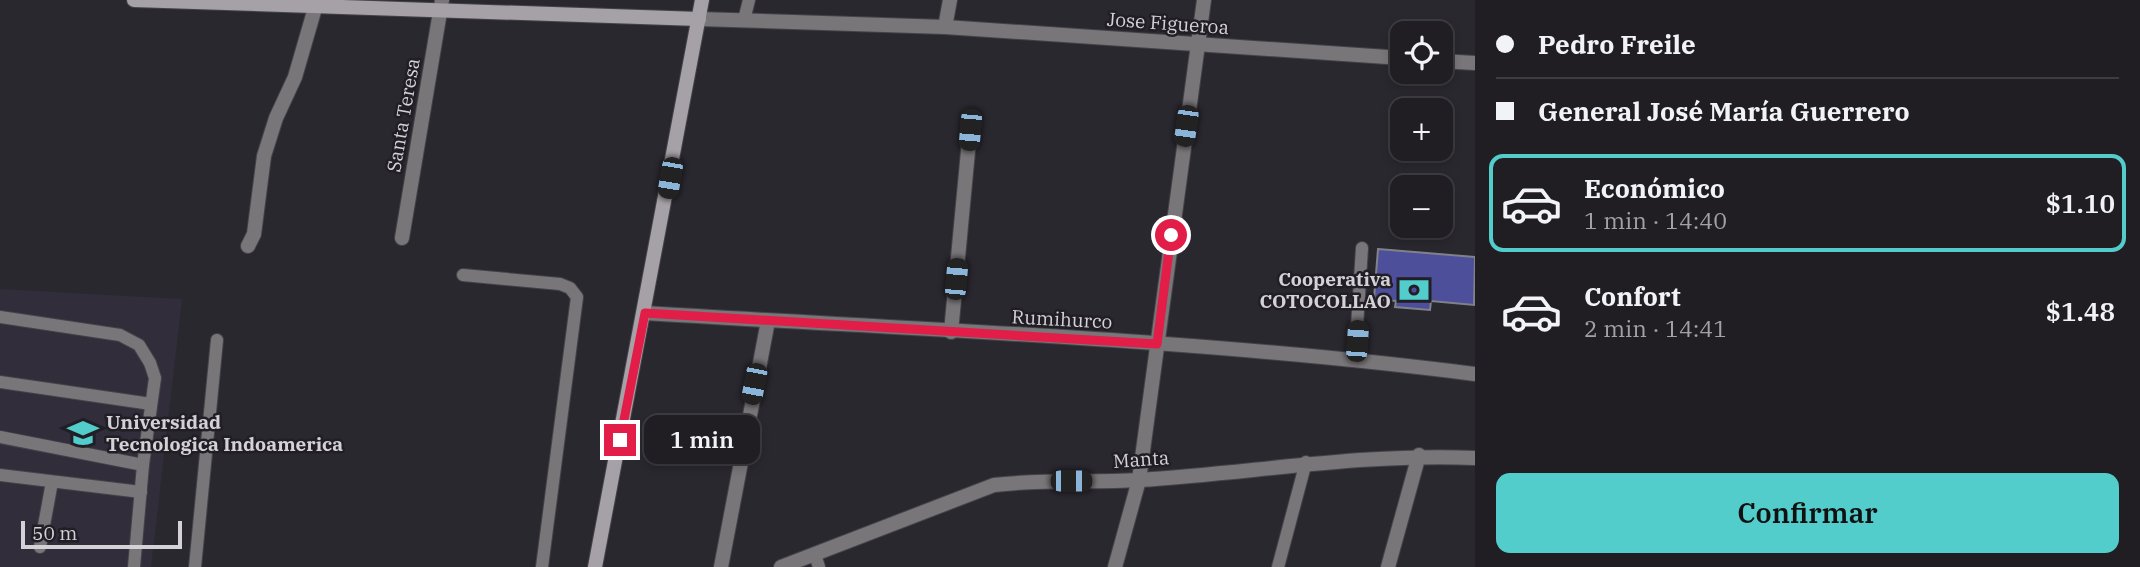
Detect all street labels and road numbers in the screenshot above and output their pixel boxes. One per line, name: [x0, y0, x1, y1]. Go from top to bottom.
street label: Jose Figueroa: [1106, 7, 1230, 39]
street label: Santa Teresa: [381, 56, 425, 174]
street label: Rumihurco: [1011, 304, 1113, 334]
street label: Manta: [1112, 445, 1170, 473]

